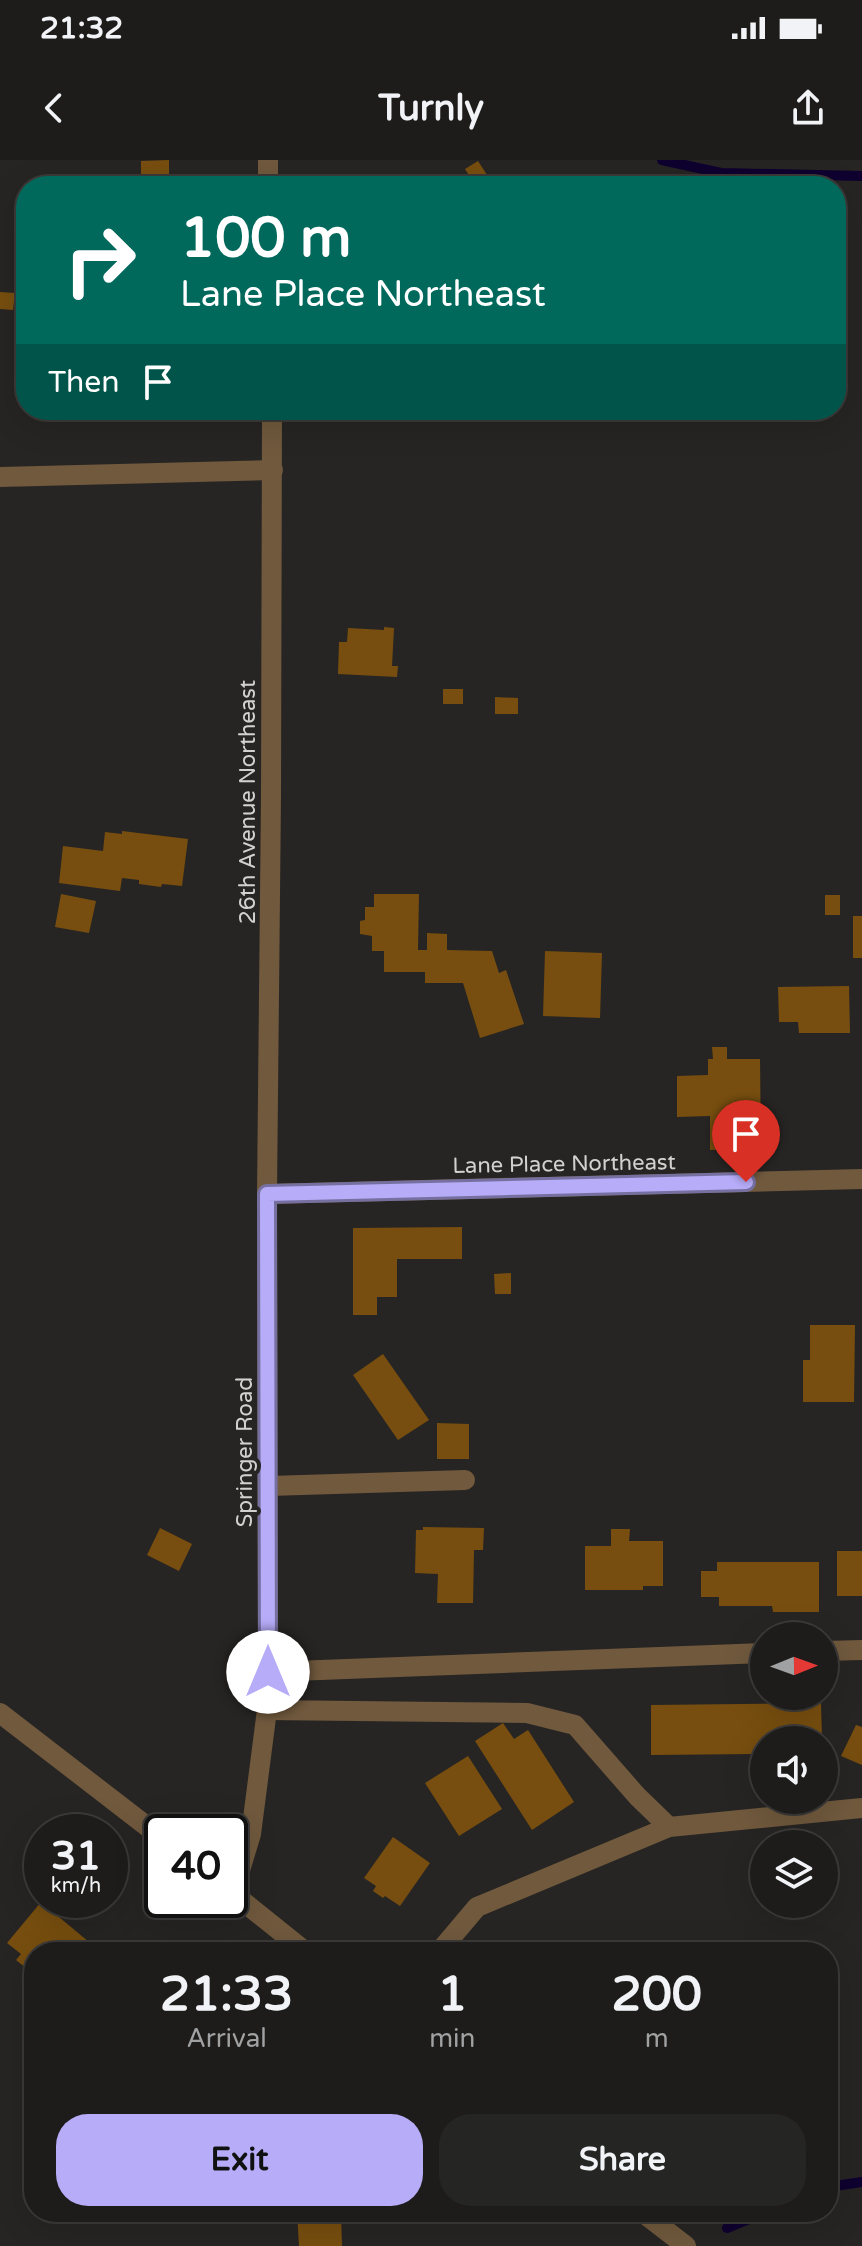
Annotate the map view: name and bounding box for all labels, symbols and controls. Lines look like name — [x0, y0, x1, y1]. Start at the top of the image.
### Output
text: 21:32 — [40, 10, 123, 47]
icon: back — [32, 86, 76, 130]
icon: share — [786, 86, 830, 130]
text: Turnly — [378, 87, 484, 130]
text: 100 m — [180, 205, 351, 272]
icon: right — [48, 208, 152, 312]
text: Lane Place Northeast — [180, 273, 546, 316]
icon: arrive — [136, 360, 180, 404]
text: Then — [48, 364, 120, 401]
street label: 26th Avenue Northeast — [235, 680, 261, 924]
pin — [712, 1100, 780, 1182]
icon: arrive — [724, 1112, 768, 1156]
street label: Lane Place Northeast — [452, 1149, 676, 1179]
street label: Springer Road — [232, 1377, 258, 1527]
north arrow — [750, 1622, 838, 1710]
map controls — [750, 1622, 838, 1918]
position arrow — [226, 1630, 310, 1714]
button: sound — [750, 1726, 838, 1814]
speed limit sign: 40 — [144, 1814, 248, 1918]
button: layers — [750, 1830, 838, 1918]
text: 31 — [51, 1832, 101, 1880]
text: km/h — [51, 1874, 101, 1898]
text: 21:33 — [160, 1966, 293, 2024]
text: 1 — [437, 1966, 467, 2024]
text: 200 — [611, 1966, 702, 2024]
text: Arrival — [186, 2023, 267, 2054]
text: min — [429, 2023, 475, 2054]
text: m — [645, 2023, 669, 2054]
button: Exit — [56, 2114, 423, 2206]
button: Share — [439, 2114, 806, 2206]

